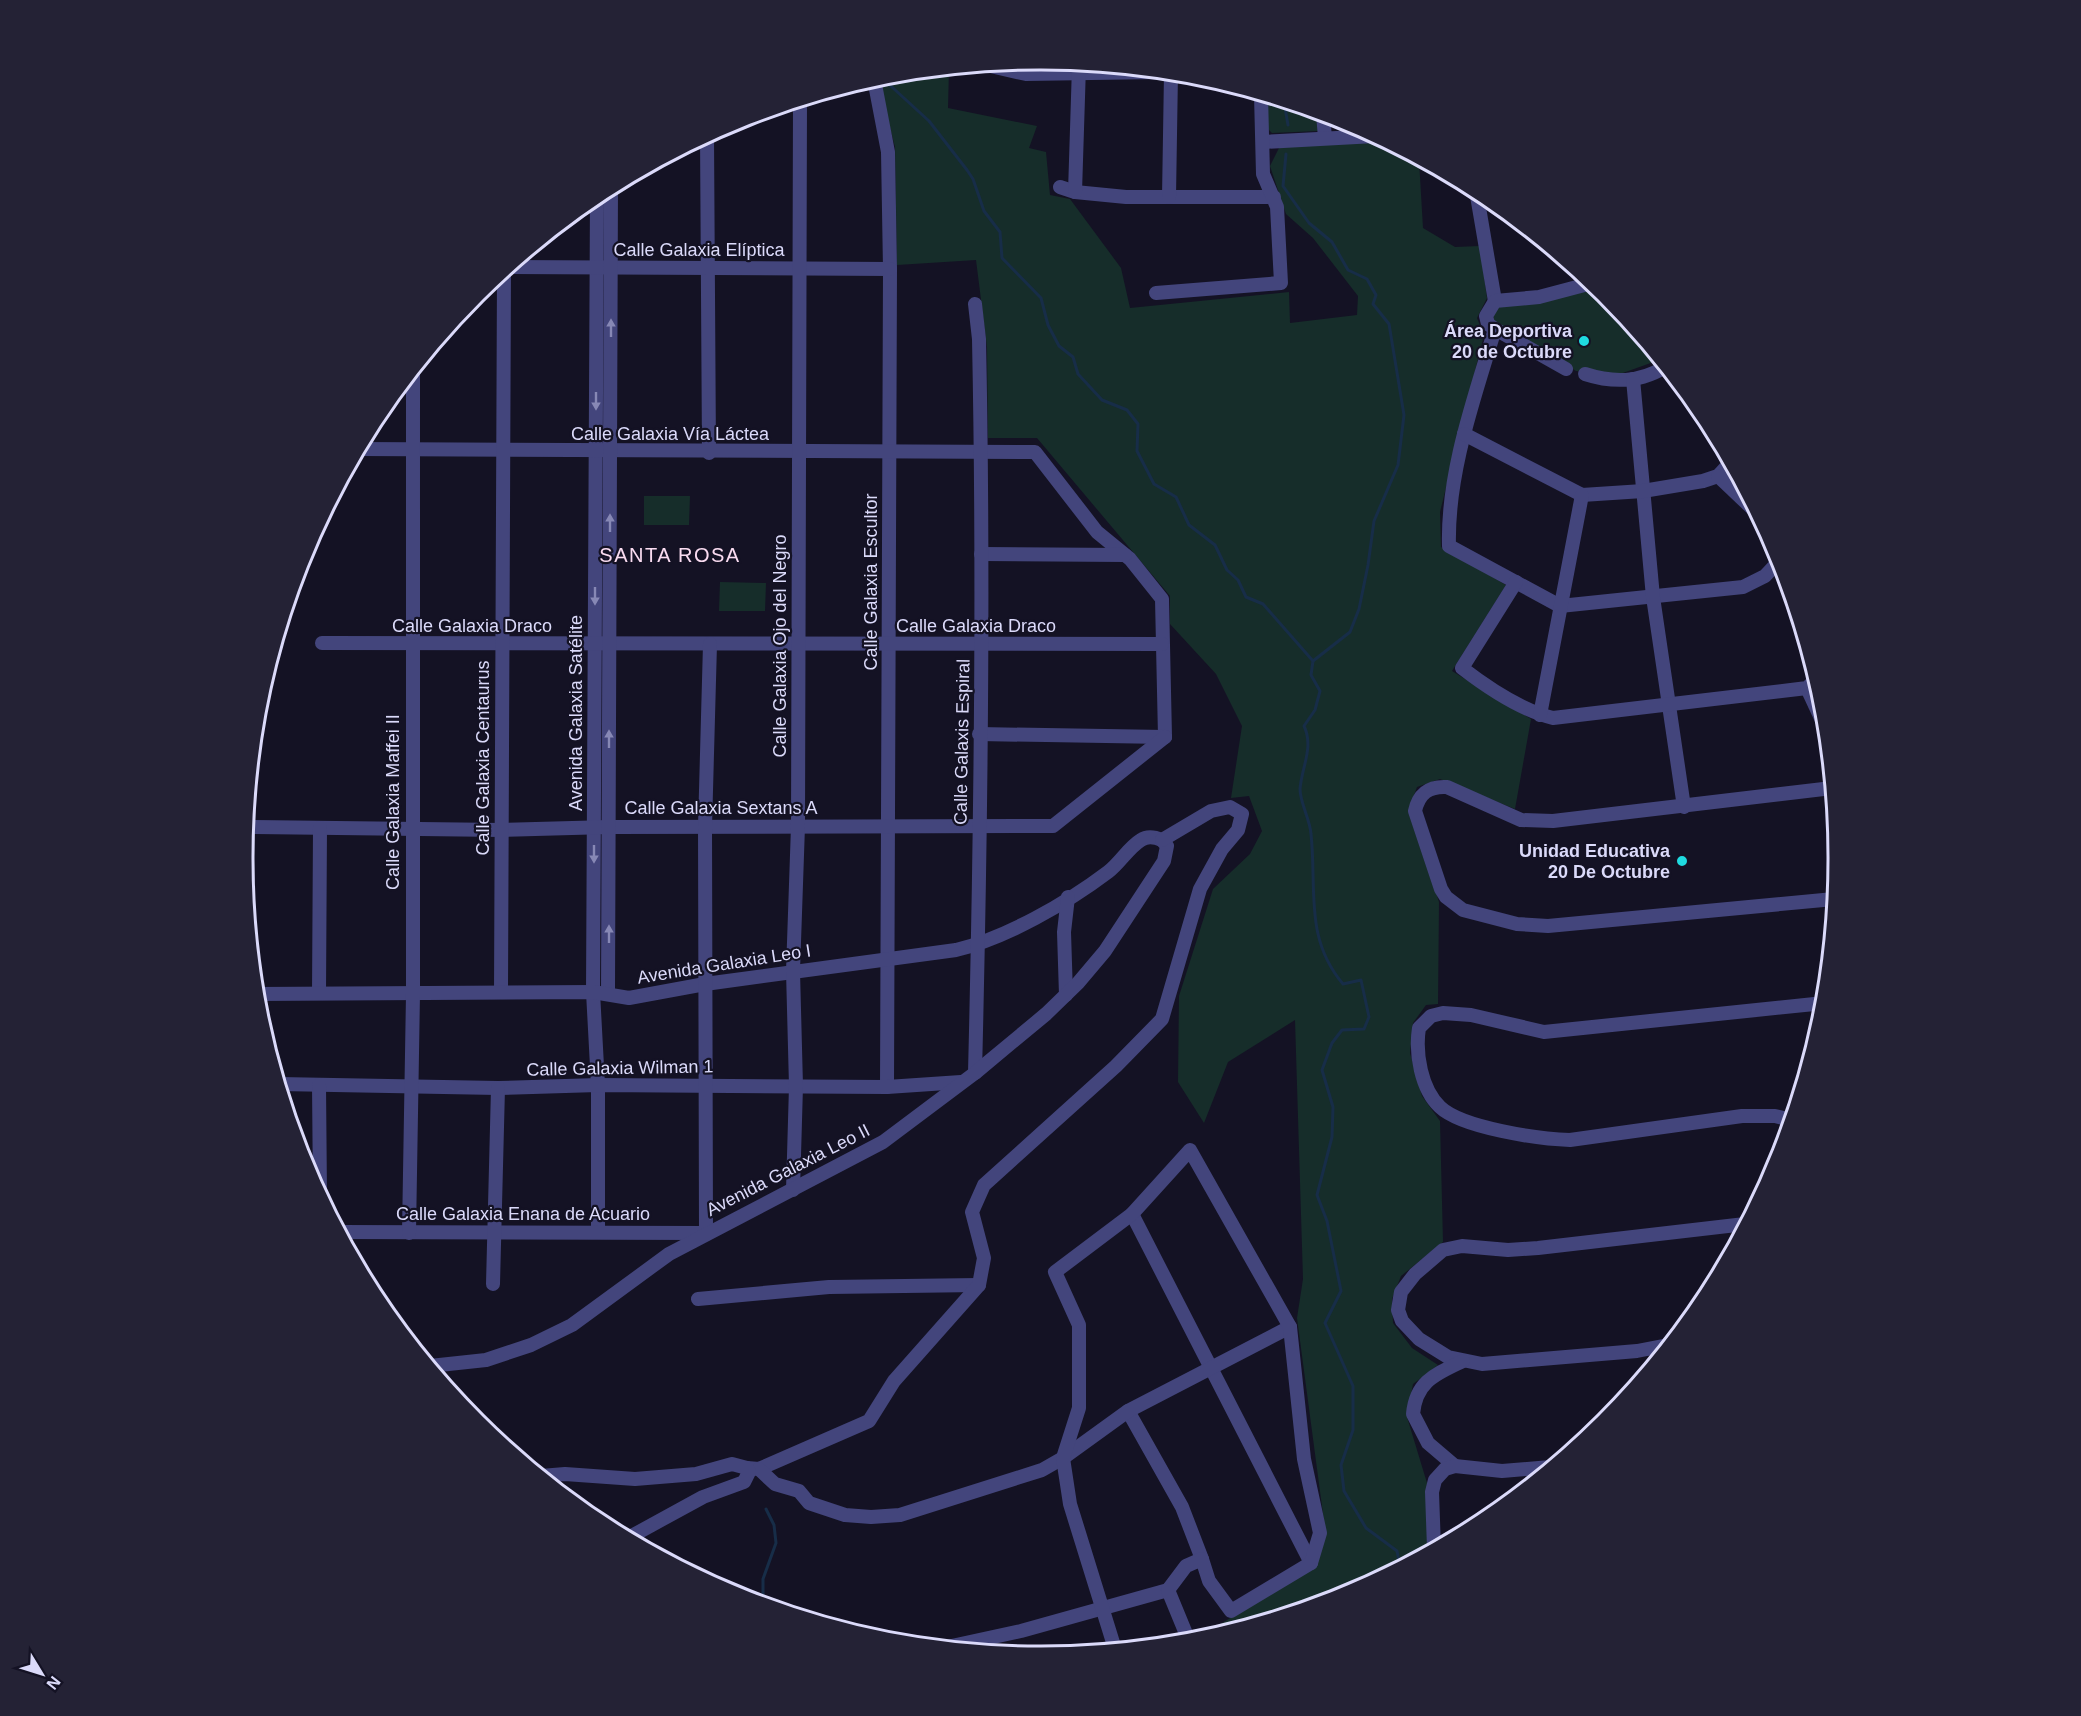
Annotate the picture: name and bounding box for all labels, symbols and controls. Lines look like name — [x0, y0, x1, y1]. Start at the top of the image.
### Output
street label: Calle Galaxia Elíptica — [613, 240, 786, 260]
one-way arrow — [606, 319, 616, 338]
place label: Área Deportiva 20 de Octubre — [1444, 320, 1573, 362]
marker: Área Deportiva 20 de Octubre — [1577, 334, 1591, 348]
one-way arrow — [591, 391, 600, 410]
street label: Calle Galaxia Vía Láctea — [571, 424, 770, 444]
street label: Calle Galaxia Escultor — [861, 493, 881, 671]
one-way arrow — [605, 514, 615, 533]
street label: Calle Galaxia Ojo del Negro — [770, 534, 790, 758]
district label: SANTA ROSA — [599, 544, 741, 566]
one-way arrow — [590, 586, 600, 605]
street label: Avenida Galaxia Satélite — [566, 615, 586, 811]
street label: Calle Galaxia Draco — [392, 616, 552, 636]
street label: Calle Galaxia Draco — [896, 616, 1056, 636]
street label: Calle Galaxis Espiral — [951, 659, 973, 825]
street label: Calle Galaxia Centaurus — [473, 660, 493, 856]
street label: Calle Galaxia Maffei II — [383, 714, 403, 890]
one-way arrow — [604, 730, 614, 749]
street label: Calle Galaxia Sextans A — [624, 798, 818, 818]
place label: Unidad Educativa 20 De Octubre — [1519, 841, 1671, 882]
one-way arrow — [589, 844, 598, 863]
marker: Unidad Educativa 20 De Octubre — [1675, 854, 1689, 868]
one-way arrow — [604, 925, 614, 944]
street label: Avenida Galaxia Leo I — [636, 940, 812, 988]
street label: Calle Galaxia Wilman 1 — [526, 1056, 714, 1080]
street label: Avenida Galaxia Leo II — [703, 1120, 873, 1220]
street label: Calle Galaxia Enana de Acuario — [396, 1204, 650, 1224]
north arrow — [12, 1644, 72, 1704]
text: N — [43, 1673, 64, 1693]

